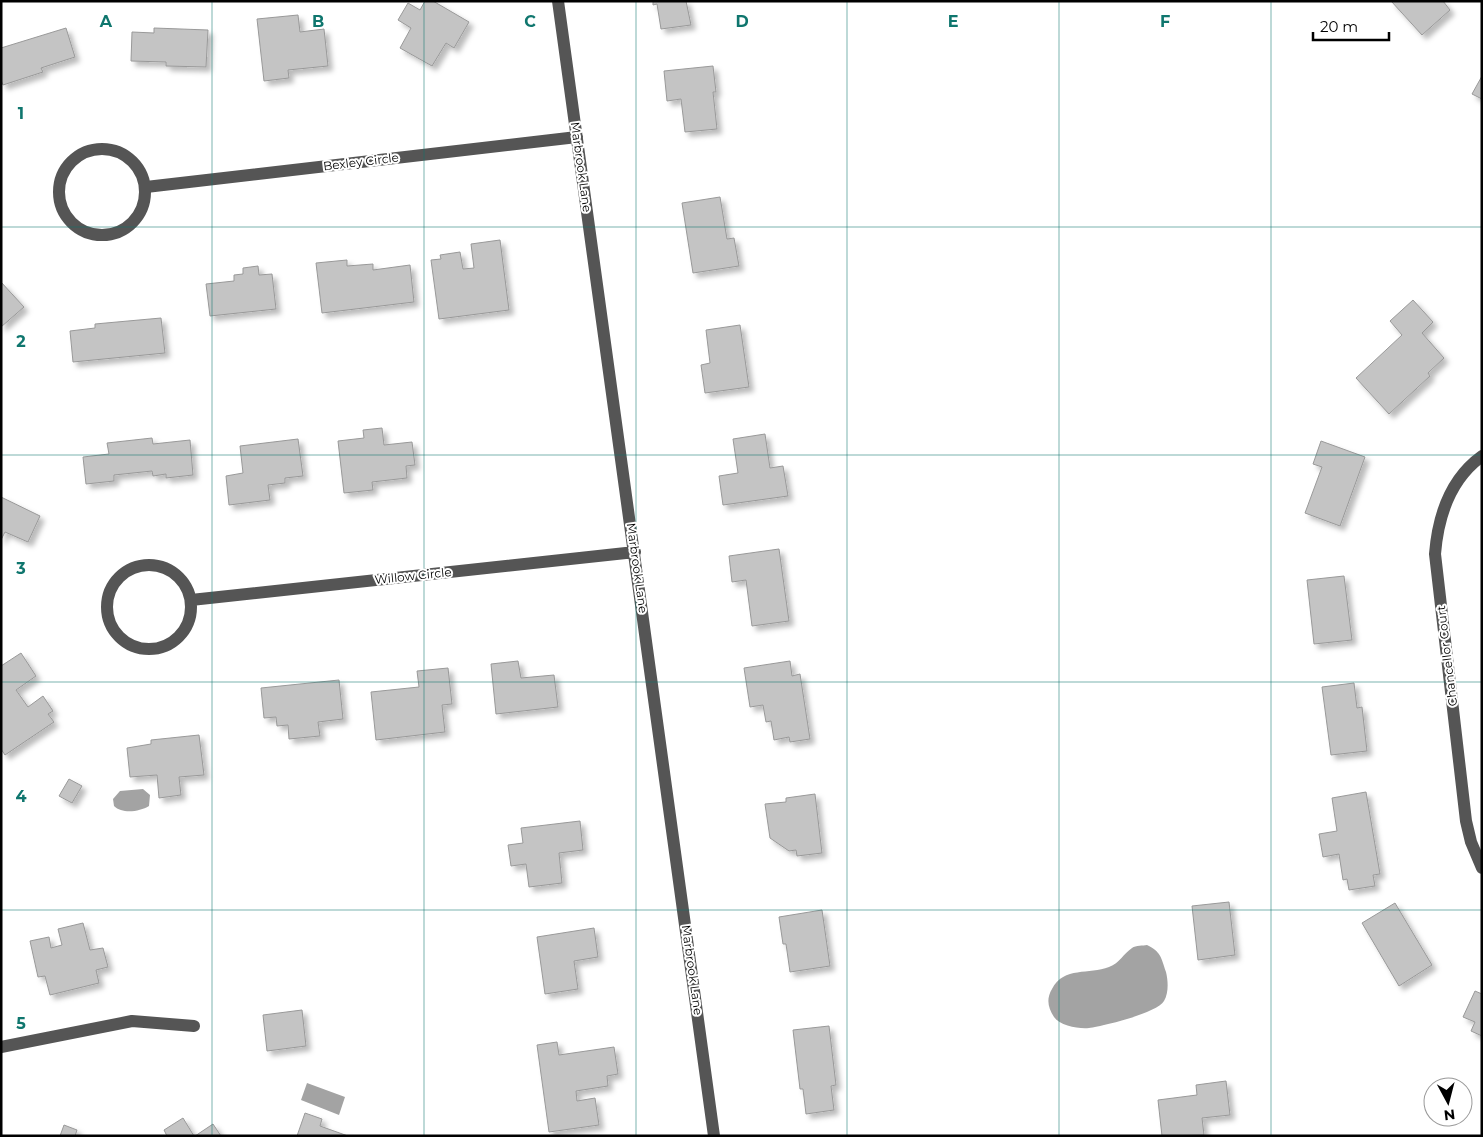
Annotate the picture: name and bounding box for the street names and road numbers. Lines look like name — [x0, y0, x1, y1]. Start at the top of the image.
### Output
street label: Marbrook Lane — [568, 121, 595, 213]
street label: Bexley Circle — [322, 149, 400, 174]
street label: Marbrook Lane — [624, 522, 651, 614]
street label: Willow Circle — [374, 564, 452, 587]
street label: Chancellor Court — [1433, 605, 1460, 707]
street label: Marbrook Lane — [679, 924, 706, 1016]

